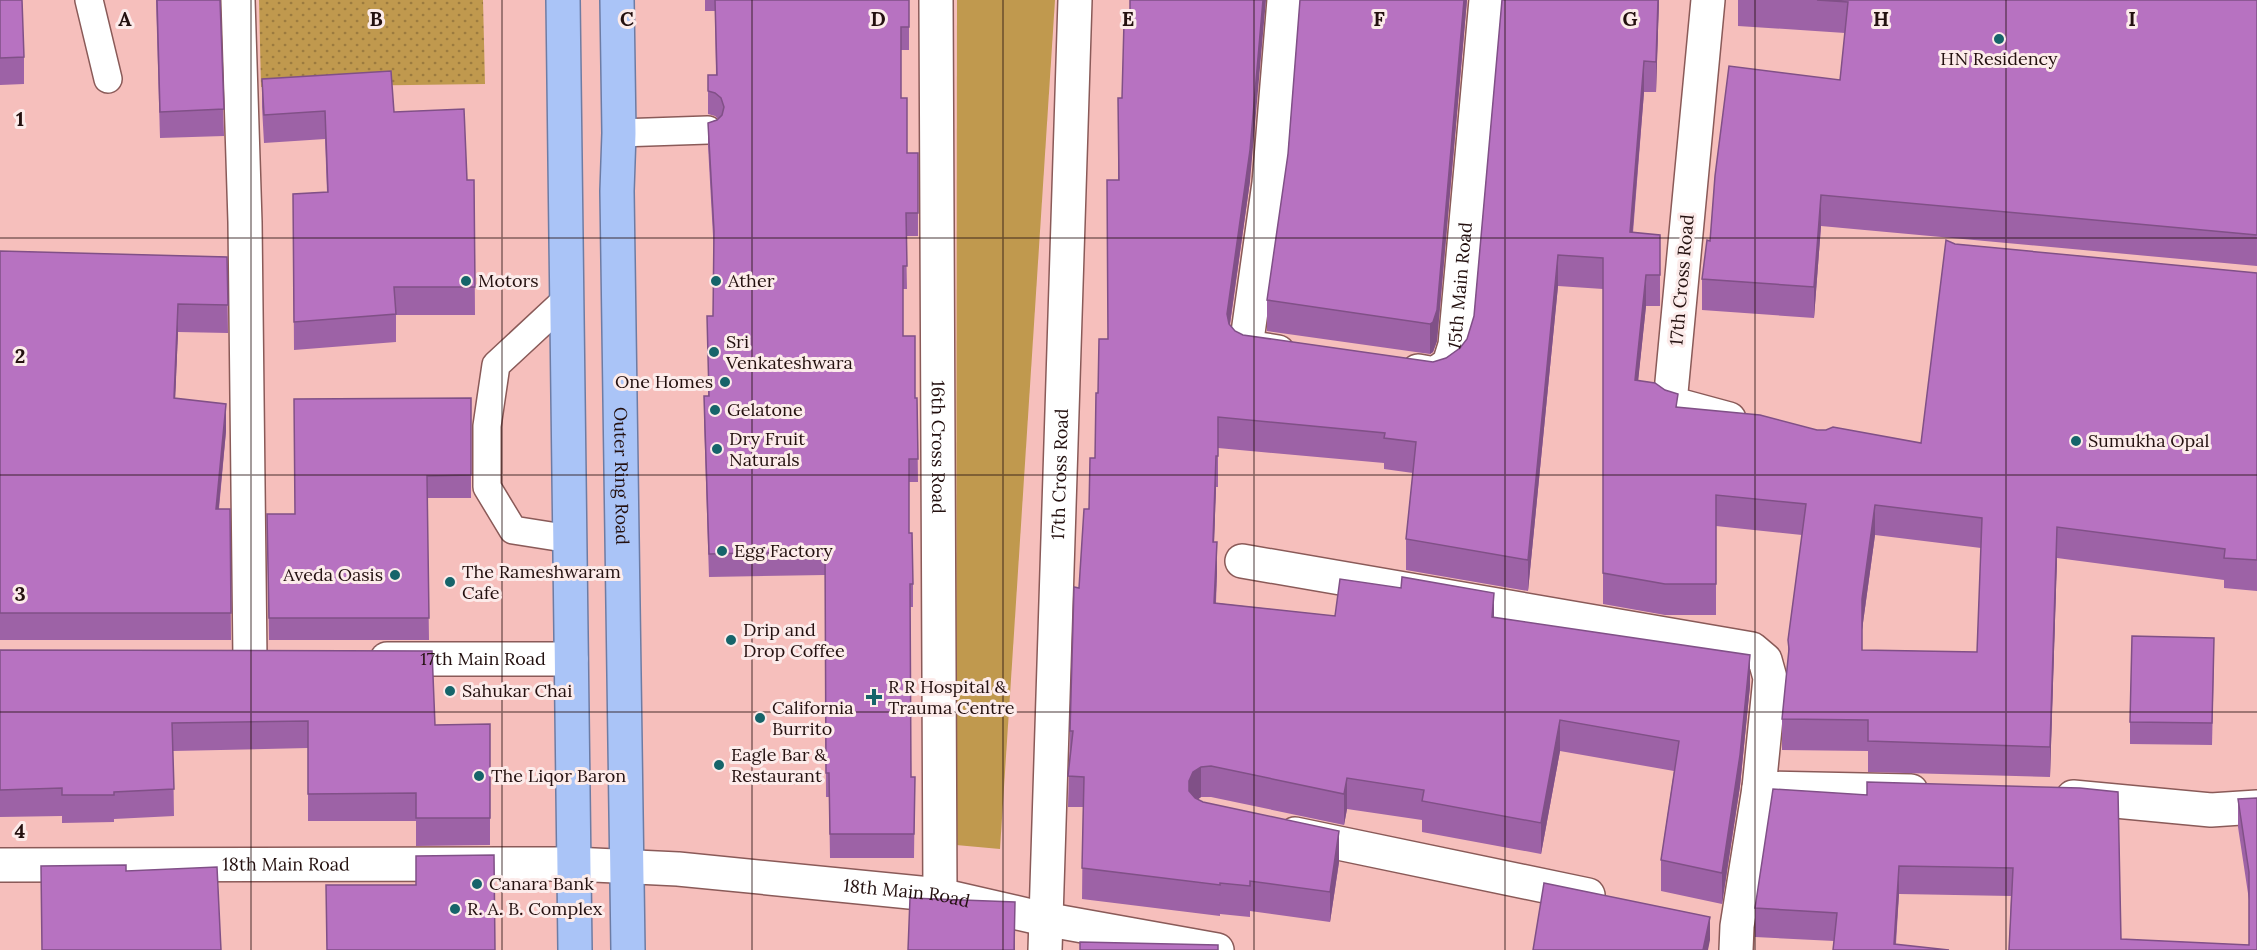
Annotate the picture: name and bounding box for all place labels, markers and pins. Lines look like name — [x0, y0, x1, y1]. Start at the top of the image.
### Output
marker: HN Residency — [1992, 32, 2006, 46]
place label: HN Residency — [1940, 47, 2058, 70]
place label: Motors — [478, 269, 539, 292]
place label: Ather — [727, 269, 775, 292]
marker: Motors — [459, 274, 473, 288]
marker: Ather — [709, 274, 723, 288]
place label: Sri Venkateshwara — [725, 330, 853, 374]
marker: Sri Venkateshwara — [707, 345, 721, 359]
place label: One Homes — [615, 370, 713, 393]
marker: One Homes — [718, 375, 732, 389]
place label: Gelatone — [727, 398, 803, 421]
marker: Gelatone — [708, 403, 722, 417]
place label: Dry Fruit Naturals — [729, 427, 805, 471]
place label: Sumukha Opal — [2088, 429, 2209, 452]
marker: Sumukha Opal — [2069, 434, 2083, 448]
marker: Dry Fruit Naturals — [710, 442, 724, 456]
place label: Egg Factory — [734, 539, 833, 562]
marker: Egg Factory — [715, 544, 729, 558]
place label: The Rameshwaram Cafe — [462, 560, 621, 604]
place label: Aveda Oasis — [282, 563, 383, 586]
marker: Aveda Oasis — [388, 568, 402, 582]
marker: The Rameshwaram Cafe — [443, 575, 457, 589]
place label: Drip and Drop Coffee — [743, 618, 845, 662]
marker: Drip and Drop Coffee — [724, 633, 738, 647]
place label: R R Hospital & Trauma Centre — [888, 675, 1015, 719]
place label: Sahukar Chai — [462, 679, 572, 702]
marker: Sahukar Chai — [443, 684, 457, 698]
marker: R R Hospital & Trauma Centre — [865, 688, 883, 706]
place label: California Burrito — [772, 696, 853, 740]
marker: California Burrito — [753, 711, 767, 725]
place label: Eagle Bar & Restaurant — [731, 743, 827, 787]
marker: Eagle Bar & Restaurant — [712, 758, 726, 772]
place label: The Liqor Baron — [491, 764, 626, 787]
marker: The Liqor Baron — [472, 769, 486, 783]
place label: Canara Bank — [489, 872, 594, 895]
marker: Canara Bank — [470, 877, 484, 891]
place label: R. A. B. Complex — [467, 897, 603, 920]
marker: R. A. B. Complex — [448, 902, 462, 916]

